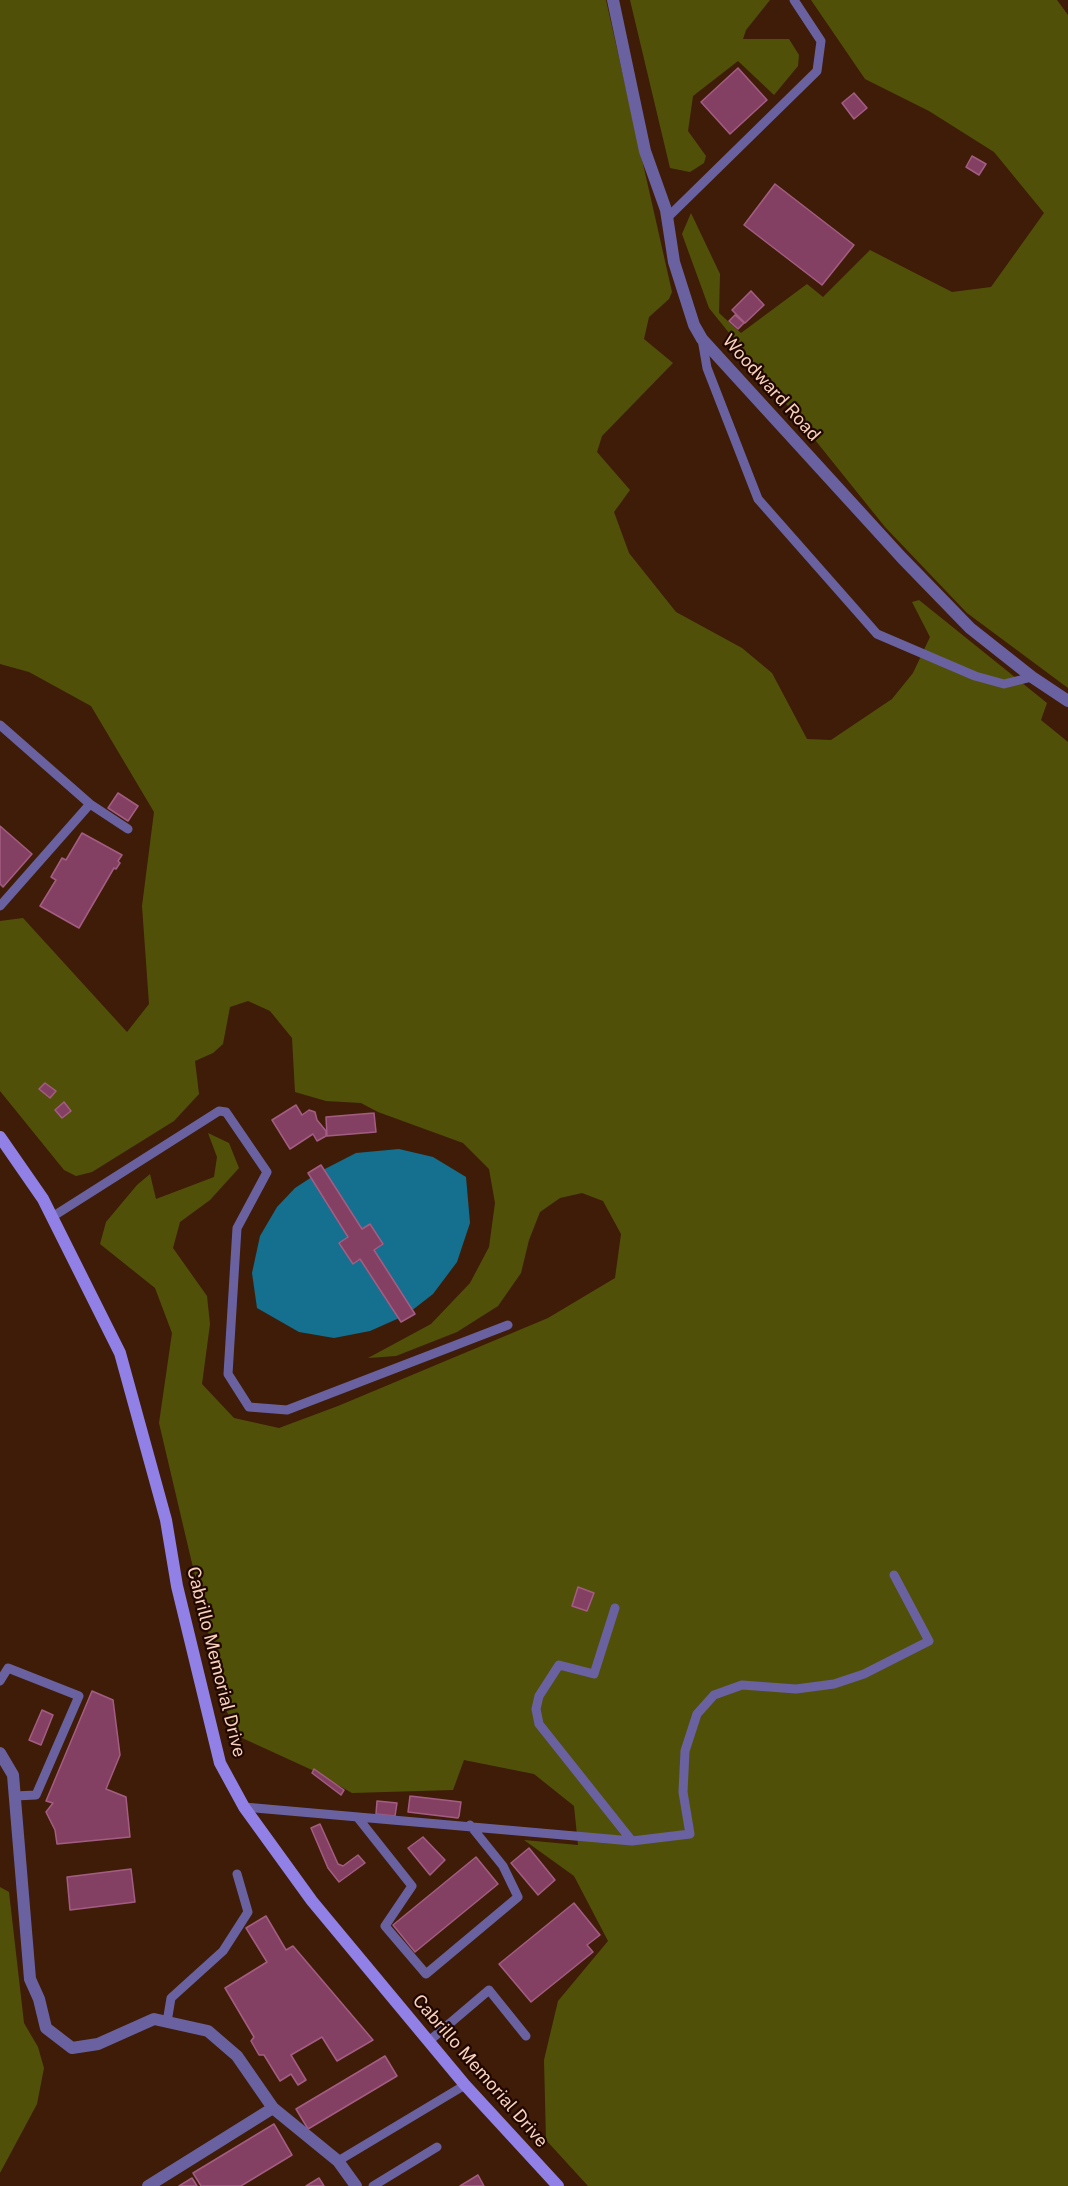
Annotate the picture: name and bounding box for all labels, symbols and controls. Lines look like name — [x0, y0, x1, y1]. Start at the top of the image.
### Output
street label: Woodward Road — [718, 330, 824, 446]
street label: Cabrillo Memorial Drive — [182, 1565, 250, 1759]
street label: Cabrillo Memorial Drive — [408, 1990, 552, 2152]

